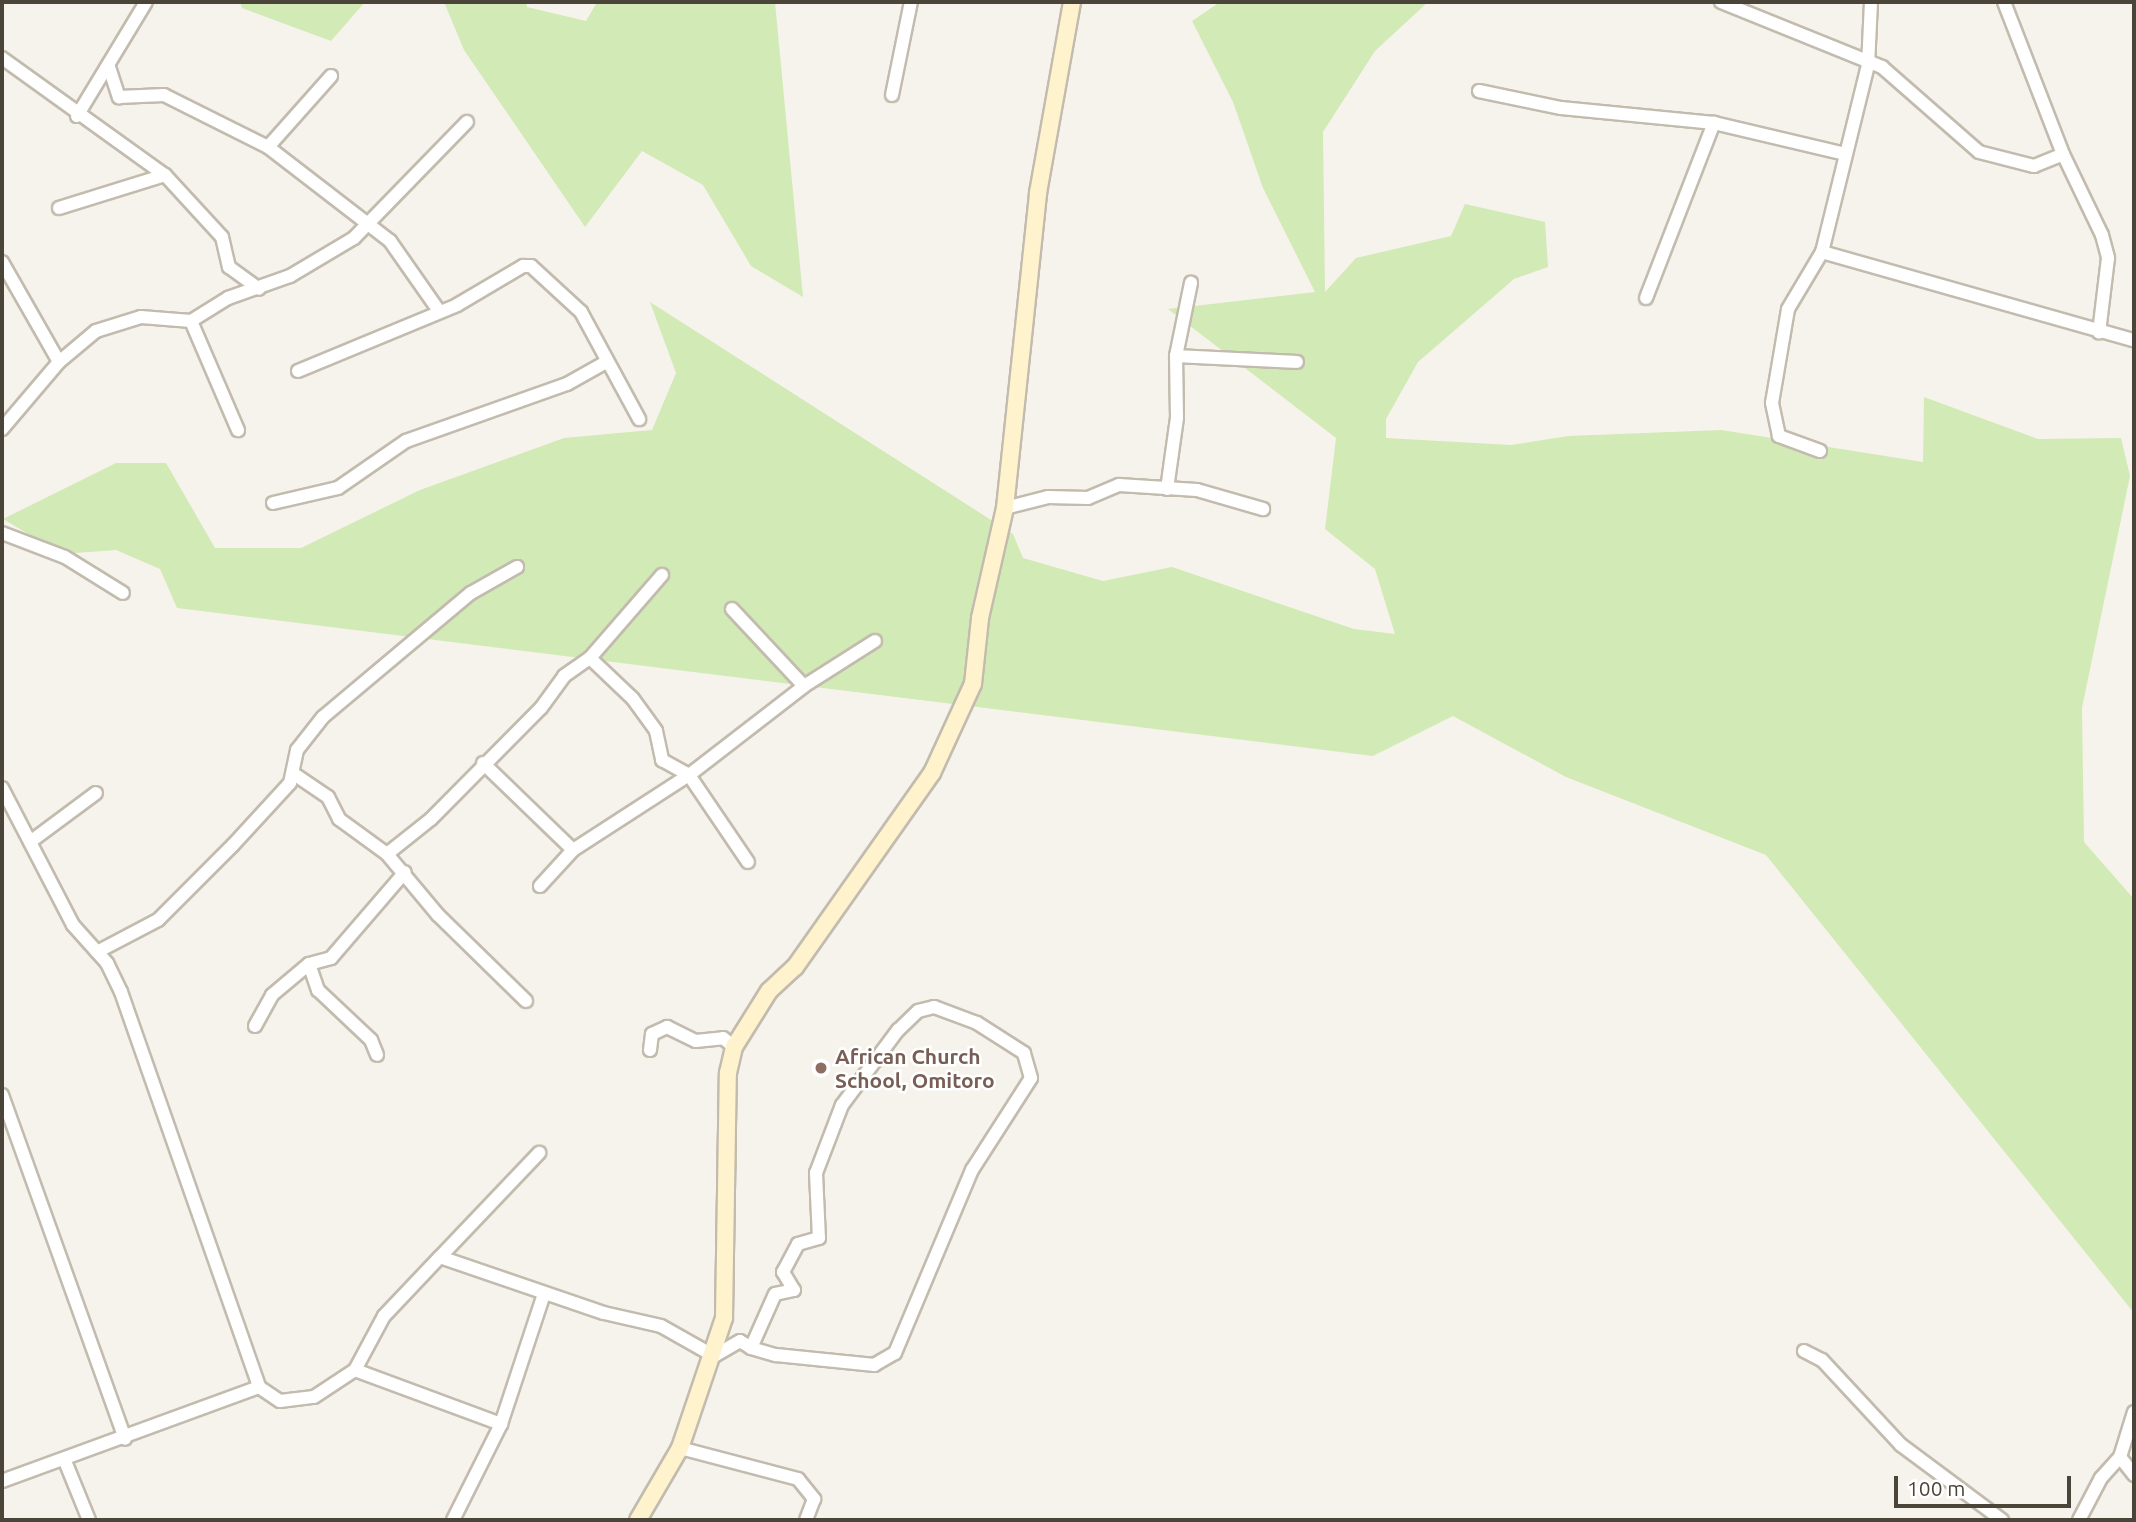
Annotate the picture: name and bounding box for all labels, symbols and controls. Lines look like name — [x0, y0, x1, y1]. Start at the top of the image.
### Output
place label: African Church School, Omitoro — [835, 1043, 995, 1093]
marker: African Church School, Omitoro — [813, 1060, 829, 1076]
scale bar — [1898, 1462, 2075, 1506]
text: 100 m — [1907, 1476, 1965, 1500]

